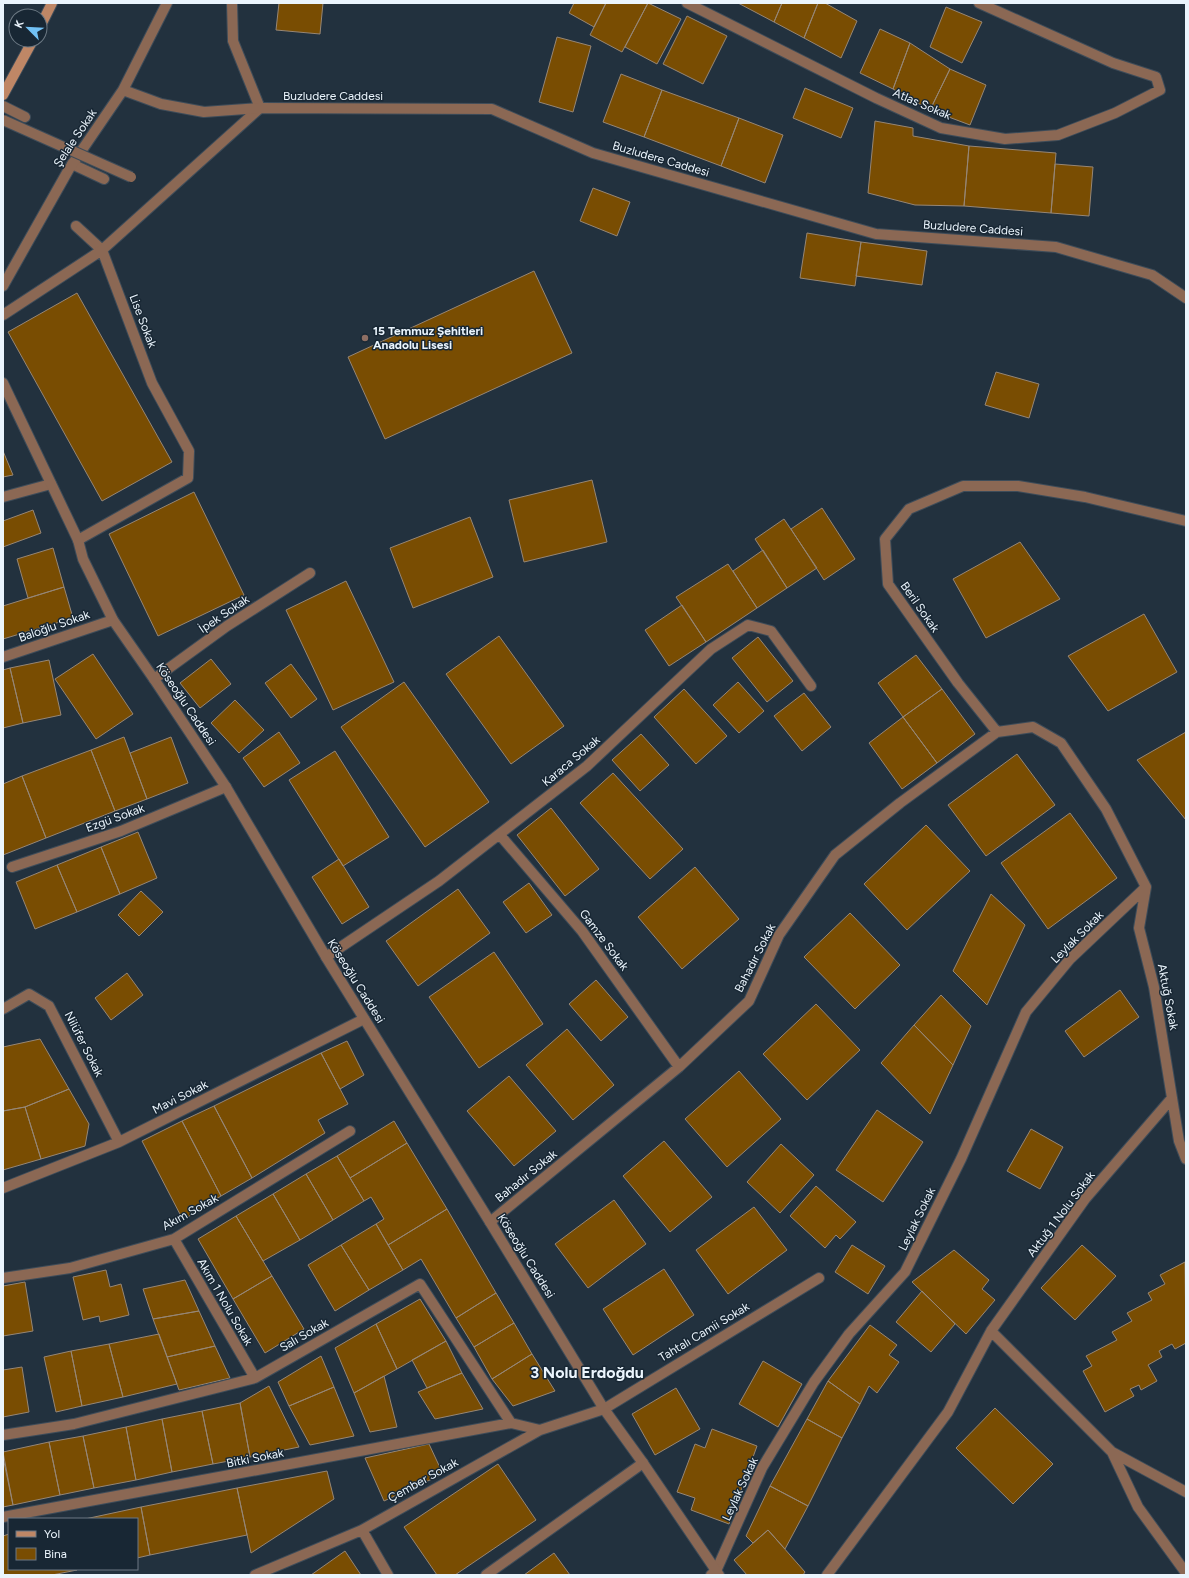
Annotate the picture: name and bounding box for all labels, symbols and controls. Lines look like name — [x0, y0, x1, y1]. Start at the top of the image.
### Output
north arrow — [8, 8, 48, 48]
text: K — [12, 18, 27, 30]
street label: Atlas Sokak — [891, 85, 953, 123]
street label: Buzludere Caddesi — [283, 89, 383, 103]
street label: Şelale Sokak — [51, 106, 100, 170]
street label: Buzludere Caddesi — [611, 138, 711, 180]
street label: Buzludere Caddesi — [923, 218, 1023, 238]
street label: Lise Sokak — [126, 292, 160, 350]
place label: 15 Temmuz Şehitleri Anadolu Lisesi — [373, 324, 483, 352]
marker: 15 Temmuz Şehitleri Anadolu Lisesi — [360, 333, 370, 343]
street label: Beril Sokak — [898, 579, 943, 635]
street label: İpek Sokak — [196, 592, 252, 636]
street label: Baloğlu Sokak — [17, 607, 92, 645]
street label: Köseoğlu Caddesi — [153, 660, 219, 748]
street label: Karaca Sokak — [539, 733, 603, 789]
street label: Ezgü Sokak — [84, 801, 147, 835]
street label: Gamze Sokak — [576, 907, 632, 973]
street label: Leylak Sokak — [1048, 908, 1106, 966]
street label: Bahadır Sokak — [732, 921, 778, 995]
street label: Köseoğlu Caddesi — [325, 936, 387, 1026]
street label: Aktuğ Sokak — [1155, 963, 1181, 1031]
street label: Nilüfer Sokak — [62, 1009, 107, 1079]
street label: Mavi Sokak — [150, 1077, 210, 1117]
street label: Bahadır Sokak — [492, 1147, 560, 1205]
street label: Aktuğ 1 Nolu Sokak — [1024, 1168, 1098, 1260]
street label: Leylak Sokak — [896, 1185, 938, 1253]
street label: Akım Sokak — [160, 1191, 221, 1233]
street label: Köseoğlu Caddesi — [495, 1211, 557, 1301]
street label: Akım 1 Nolu Sokak — [194, 1256, 256, 1348]
street label: Tahtalı Camii Sokak — [656, 1299, 752, 1365]
street label: Salı Sokak — [277, 1315, 331, 1355]
district label: 3 Nolu Erdoğdu — [530, 1363, 644, 1382]
street label: Bitki Sokak — [225, 1446, 285, 1470]
street label: Çember Sokak — [386, 1455, 461, 1505]
street label: Leylak Sokak — [719, 1455, 761, 1523]
legend — [8, 1518, 138, 1570]
text: Yol — [44, 1527, 60, 1541]
text: Bina — [44, 1547, 67, 1561]

